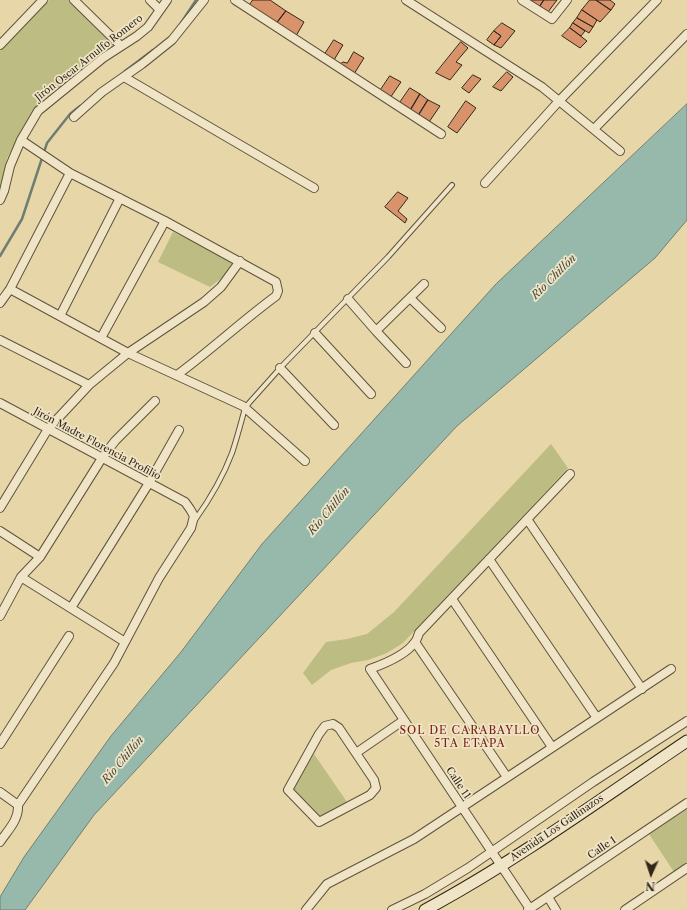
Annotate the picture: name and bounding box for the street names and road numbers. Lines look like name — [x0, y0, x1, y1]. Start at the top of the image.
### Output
street label: Jirón Oscar Arnulfo Romero — [33, 12, 145, 104]
street label: Jirón Madre Florencia Profilio — [31, 405, 163, 483]
street label: Calle 11 — [443, 765, 473, 801]
street label: Avenida Los Gallinazos — [508, 792, 606, 864]
street label: Calle 1 — [586, 834, 618, 862]

